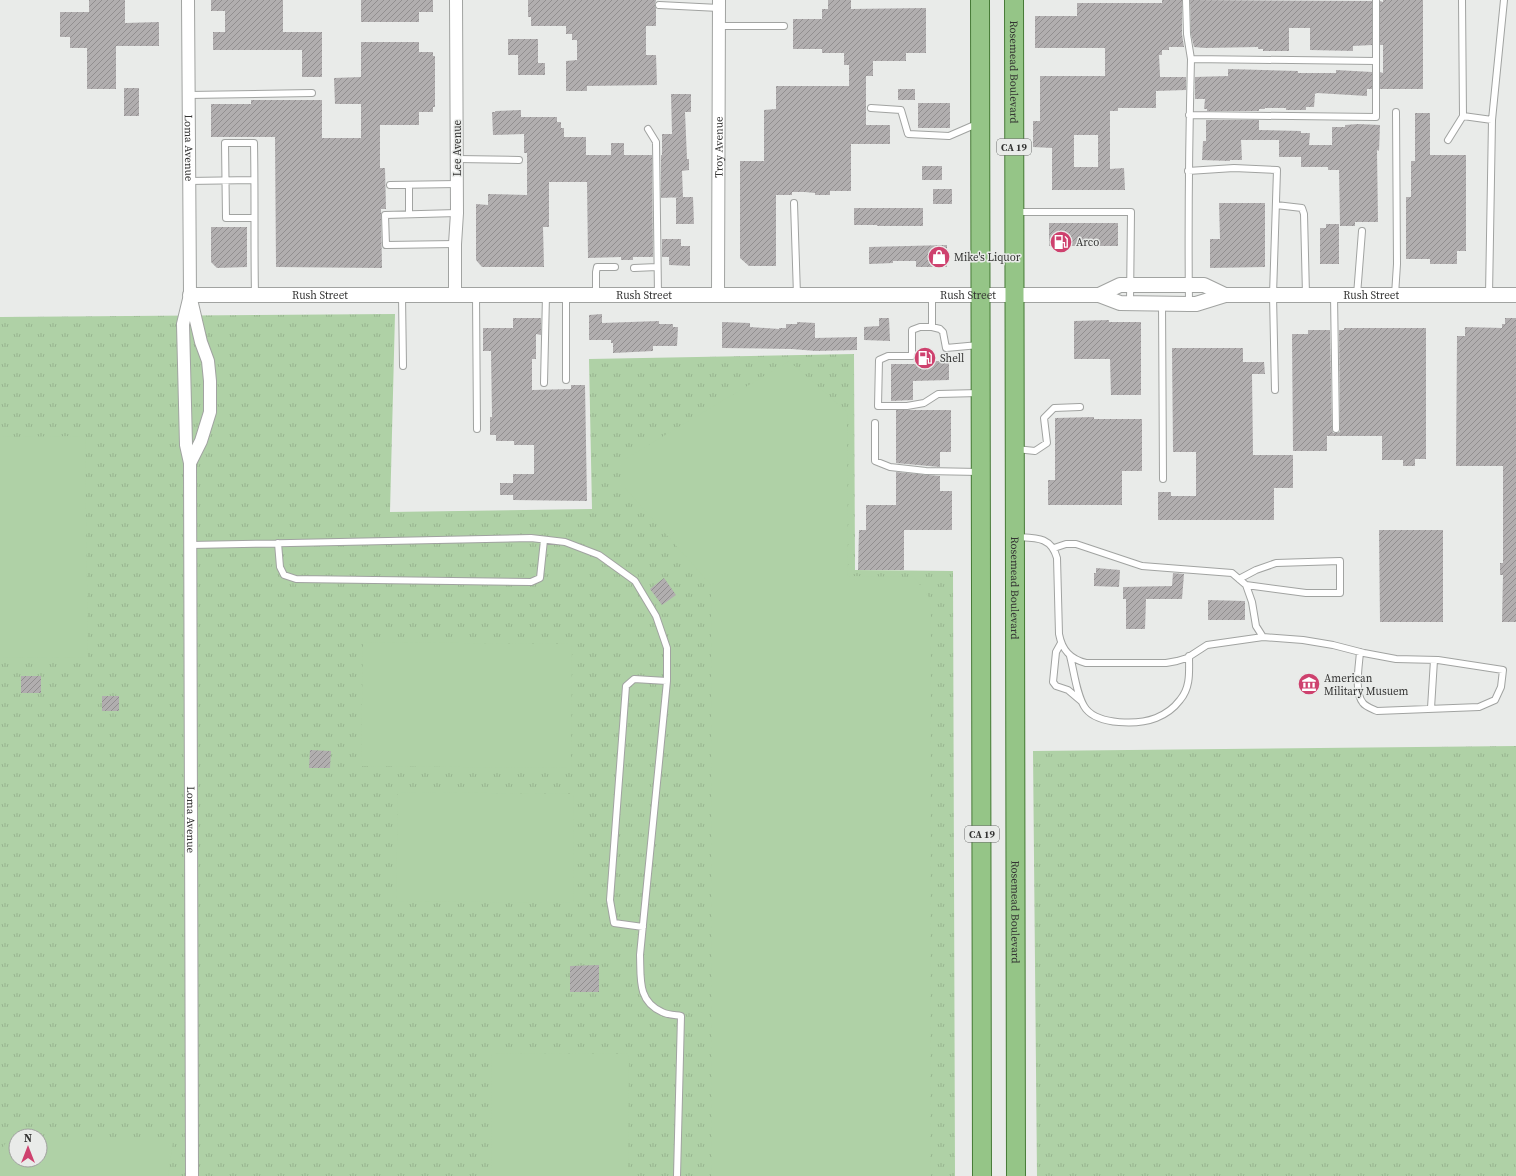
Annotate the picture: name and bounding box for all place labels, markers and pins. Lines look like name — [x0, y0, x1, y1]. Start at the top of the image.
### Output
fuel station icon: Arco — [1048, 229, 1074, 255]
place label: Arco — [1076, 235, 1099, 250]
shop icon: Mike's Liquor — [926, 244, 952, 270]
place label: Mike's Liquor — [954, 250, 1021, 265]
fuel station icon: Shell — [912, 345, 938, 371]
place label: Shell — [940, 351, 964, 366]
museum icon: American Military Musuem — [1296, 671, 1322, 697]
place label: American Military Musuem — [1324, 671, 1409, 699]

